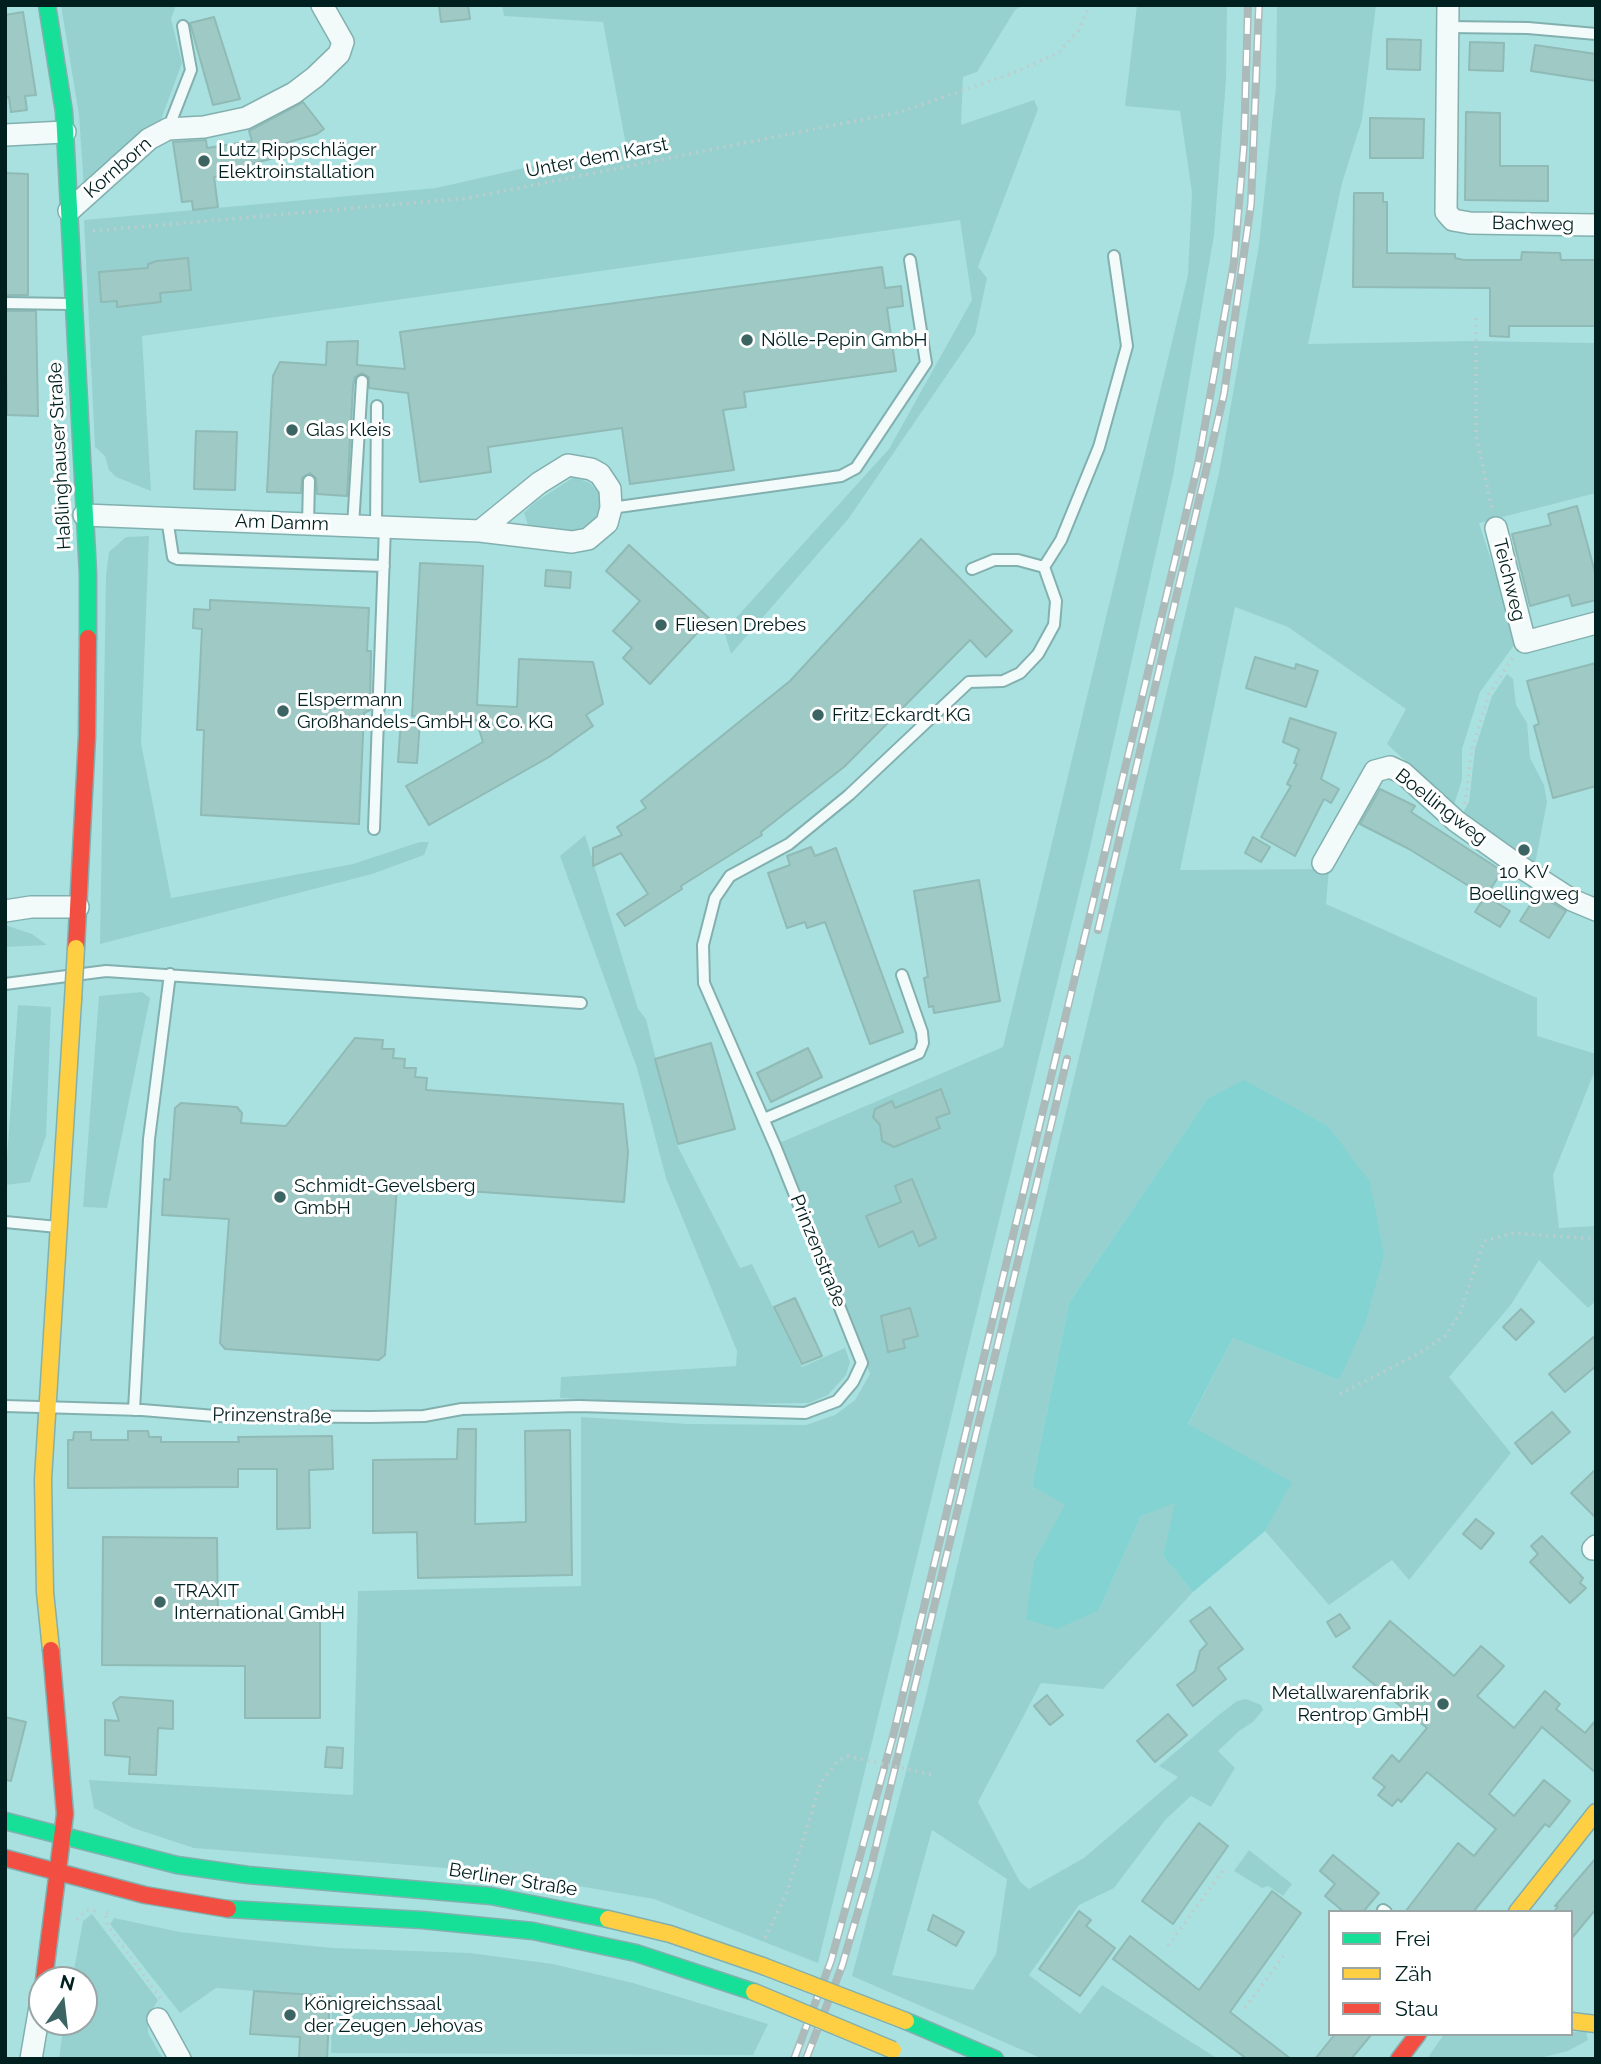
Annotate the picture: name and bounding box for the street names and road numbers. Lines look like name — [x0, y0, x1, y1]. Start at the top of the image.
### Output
street label: Kornborn — [80, 133, 156, 203]
street label: Unter dem Karst — [524, 133, 670, 183]
street label: Bachweg — [1492, 212, 1574, 236]
street label: Haßlinghauser Straße — [44, 362, 76, 550]
street label: Am Damm — [235, 510, 329, 536]
street label: Teichweg — [1488, 536, 1530, 624]
street label: Boellingweg — [1390, 764, 1492, 850]
street label: Prinzenstraße — [785, 1191, 851, 1311]
street label: Prinzenstraße — [212, 1404, 332, 1428]
street label: Berliner Straße — [447, 1859, 579, 1901]

